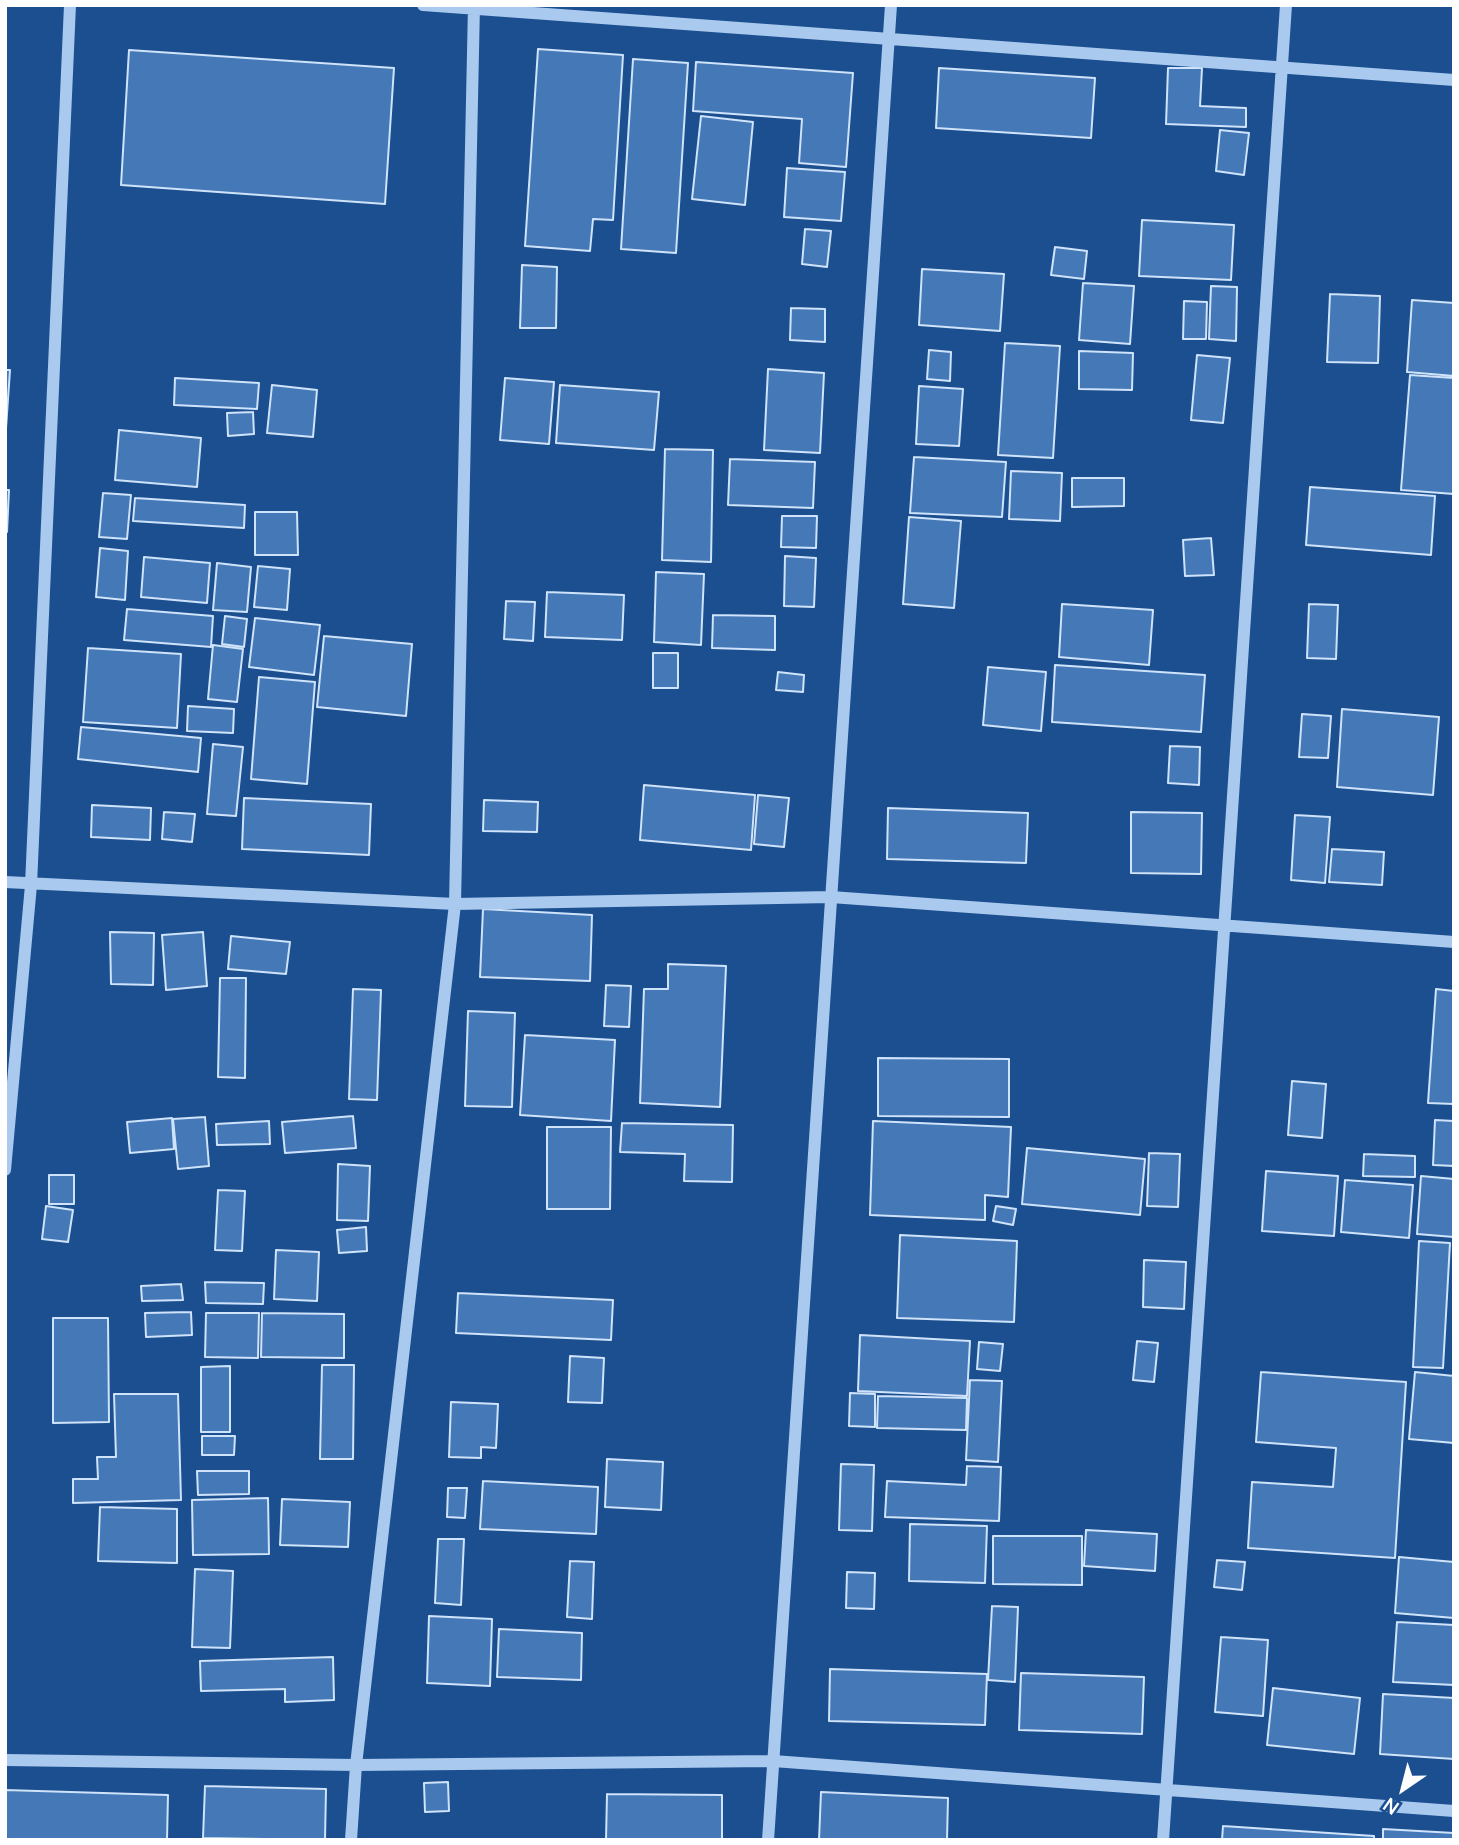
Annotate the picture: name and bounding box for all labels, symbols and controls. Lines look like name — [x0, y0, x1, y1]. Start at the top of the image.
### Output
north arrow — [1368, 1754, 1438, 1824]
text: N — [1378, 1792, 1404, 1821]

